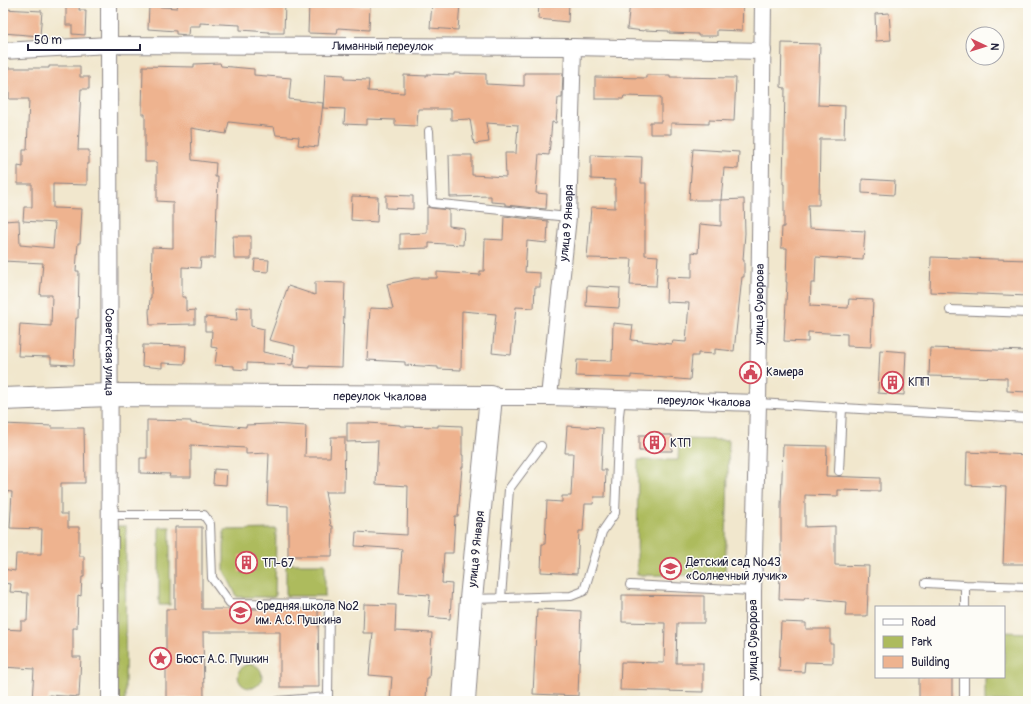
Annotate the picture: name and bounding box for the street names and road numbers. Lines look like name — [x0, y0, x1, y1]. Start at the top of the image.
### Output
street label: Лиманный переулок — [331, 39, 434, 54]
street label: улица 9 Января — [556, 184, 577, 263]
street label: улица Суворова — [752, 263, 768, 346]
street label: Советская улица — [101, 308, 117, 396]
street label: переулок Чкалова — [333, 389, 427, 405]
street label: переулок Чкалова — [657, 393, 751, 411]
street label: улица 9 Января — [465, 510, 488, 589]
street label: улица Суворова — [746, 599, 761, 681]

